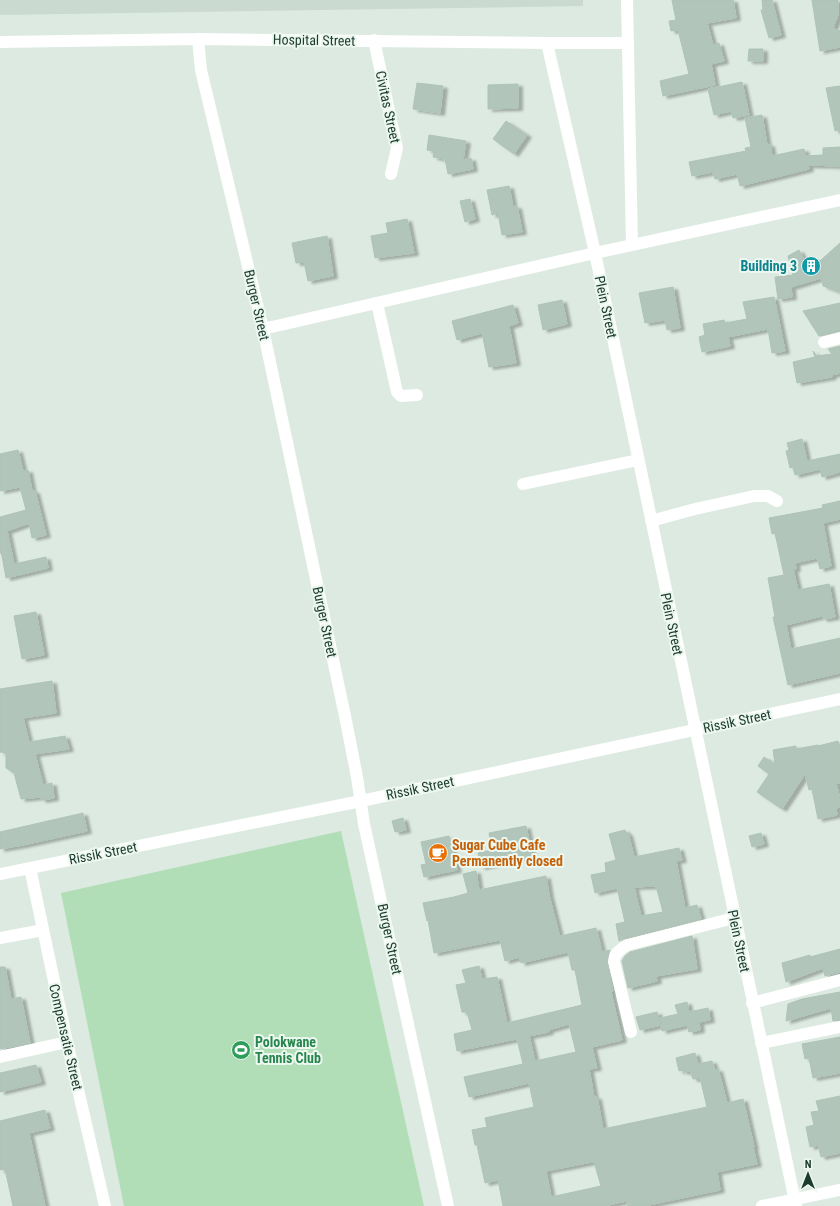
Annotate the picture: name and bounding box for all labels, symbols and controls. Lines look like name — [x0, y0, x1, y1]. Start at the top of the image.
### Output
street label: Hospital Street — [273, 31, 355, 49]
street label: Civitas Street — [373, 69, 403, 145]
building icon: Building 3 — [800, 255, 822, 277]
place label: Building 3 — [741, 258, 797, 274]
street label: Burger Street — [241, 268, 273, 342]
street label: Plein Street — [592, 274, 620, 340]
street label: Burger Street — [310, 585, 340, 659]
street label: Plein Street — [658, 591, 686, 657]
street label: Rissik Street — [702, 706, 772, 736]
street label: Rissik Street — [385, 773, 455, 803]
place label: Sugar Cube Cafe Permanently closed — [452, 837, 563, 869]
street label: Rissik Street — [68, 839, 138, 867]
cafe icon: Sugar Cube Cafe Permanently closed — [427, 842, 449, 864]
street label: Burger Street — [375, 902, 405, 976]
street label: Plein Street — [725, 908, 753, 974]
street label: Compensatie Street — [46, 982, 86, 1092]
place label: Polokwane Tennis Club — [255, 1034, 321, 1066]
sports icon: Polokwane Tennis Club — [230, 1039, 252, 1061]
north arrow — [788, 1154, 828, 1194]
text: N — [805, 1158, 812, 1171]

